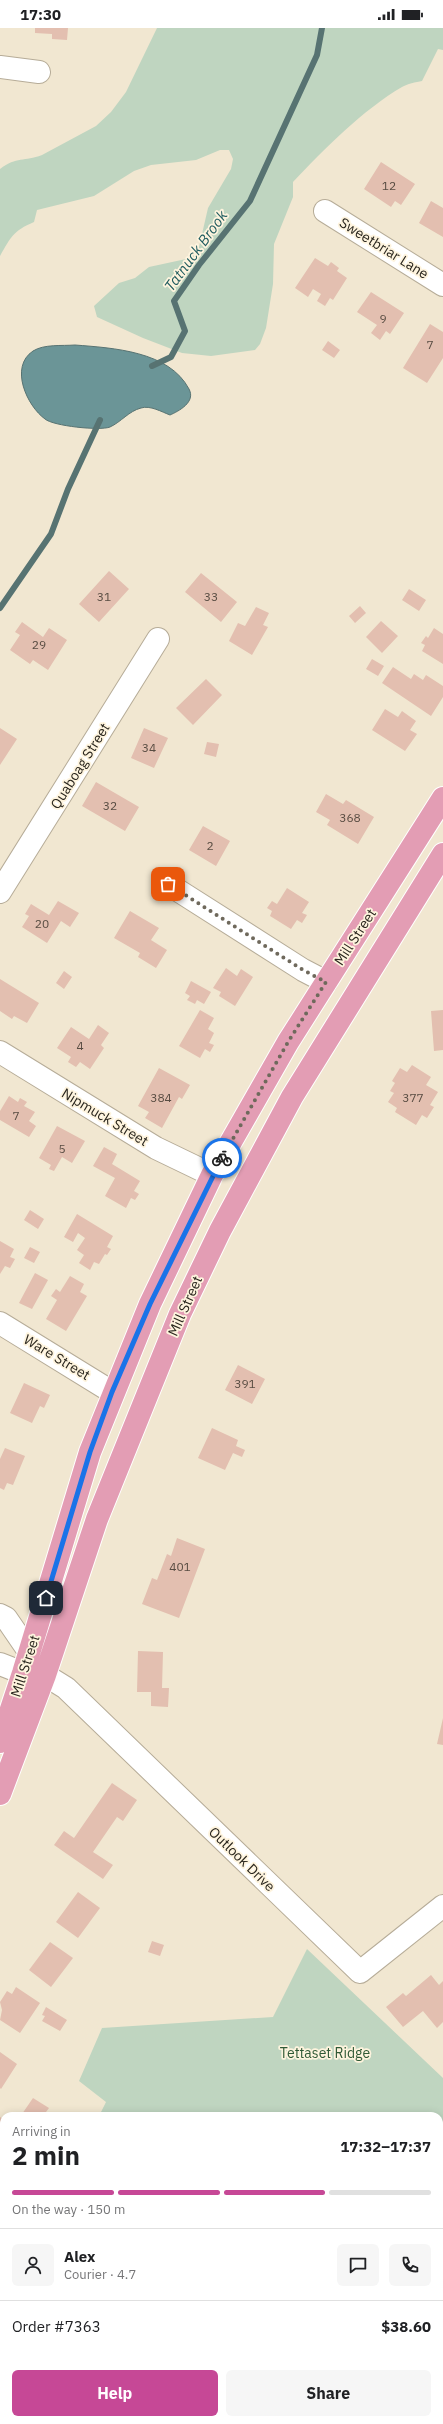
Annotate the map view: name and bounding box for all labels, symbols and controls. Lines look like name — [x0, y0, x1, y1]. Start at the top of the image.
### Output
text: 17:30 — [20, 5, 61, 24]
house number: 12 — [382, 178, 396, 193]
water label: Tatnuck Brook — [160, 206, 231, 295]
street label: Sweetbriar Lane — [336, 213, 432, 283]
house number: 9 — [379, 311, 387, 326]
house number: 7 — [426, 337, 434, 352]
house number: 31 — [97, 589, 111, 604]
house number: 33 — [204, 589, 218, 604]
house number: 29 — [32, 637, 46, 652]
street label: Quaboag Street — [46, 720, 114, 812]
house number: 34 — [142, 740, 156, 755]
house number: 32 — [103, 798, 117, 813]
house number: 368 — [339, 810, 361, 825]
house number: 2 — [206, 838, 214, 853]
pin — [151, 867, 185, 901]
icon: bag — [157, 873, 179, 895]
street label: Mill Street — [330, 905, 380, 969]
house number: 20 — [35, 916, 49, 931]
house number: 4 — [76, 1038, 84, 1053]
street label: Nipmuck Street — [58, 1084, 152, 1150]
house number: 384 — [150, 1090, 172, 1105]
house number: 377 — [402, 1090, 424, 1105]
house number: 7 — [12, 1108, 20, 1123]
courier — [202, 1138, 242, 1178]
house number: 5 — [58, 1141, 66, 1156]
icon: bike — [211, 1147, 233, 1169]
street label: Mill Street — [164, 1273, 206, 1339]
street label: Ware Street — [21, 1330, 94, 1384]
house number: 391 — [234, 1376, 256, 1391]
house number: 401 — [169, 1559, 191, 1574]
pin — [29, 1581, 63, 1615]
icon: home — [35, 1587, 57, 1609]
street label: Mill Street — [7, 1633, 43, 1699]
street label: Outlook Drive — [205, 1823, 279, 1895]
park label: Tettaset Ridge — [280, 2044, 370, 2062]
text: Arriving in — [12, 2123, 71, 2140]
text: 17:32–17:37 — [340, 2137, 431, 2156]
text: 2 min — [12, 2138, 80, 2172]
text: On the way · 150 m — [12, 2201, 125, 2218]
button: person — [12, 2244, 54, 2286]
button: chat — [337, 2244, 379, 2286]
button: phone — [389, 2244, 431, 2286]
text: Alex — [64, 2247, 95, 2266]
text: Courier · 4.7 — [64, 2266, 136, 2283]
text: Order #7363 — [12, 2317, 101, 2336]
text: $38.60 — [381, 2317, 431, 2336]
button: Help — [12, 2370, 218, 2416]
button: Share — [226, 2370, 431, 2416]

